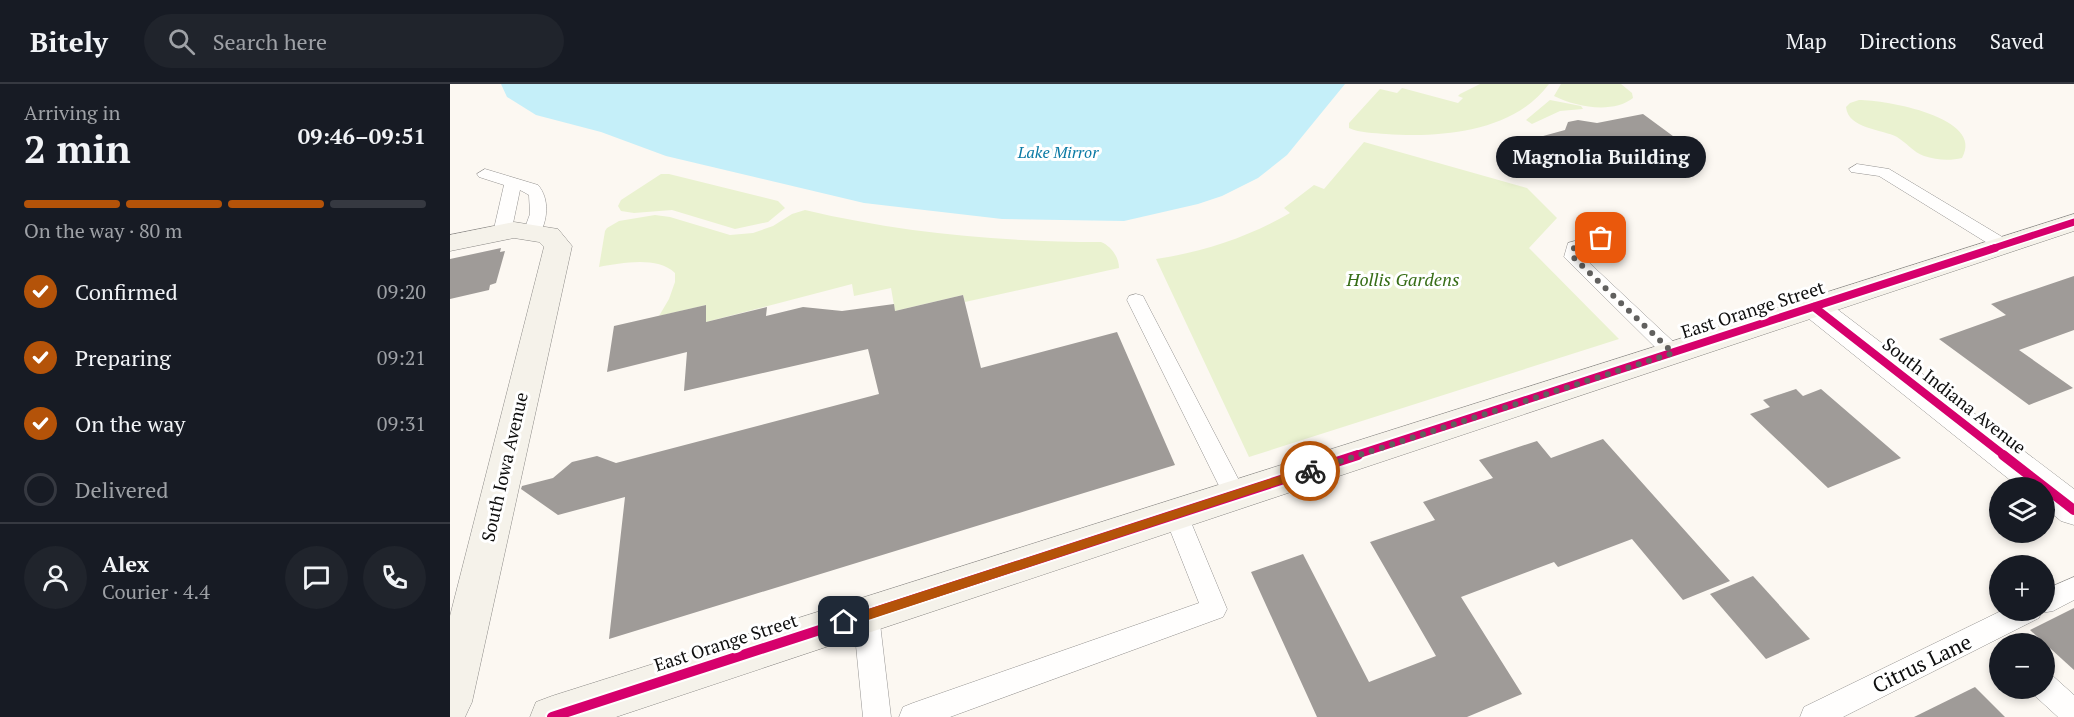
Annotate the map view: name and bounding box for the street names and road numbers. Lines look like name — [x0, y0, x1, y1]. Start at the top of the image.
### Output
street label: East Orange Street — [1678, 274, 1828, 344]
street label: South Indiana Avenue — [1878, 332, 2031, 459]
street label: South Iowa Avenue — [475, 390, 533, 544]
street label: East Orange Street — [651, 607, 801, 677]
street label: Citrus Lane — [1867, 627, 1976, 699]

